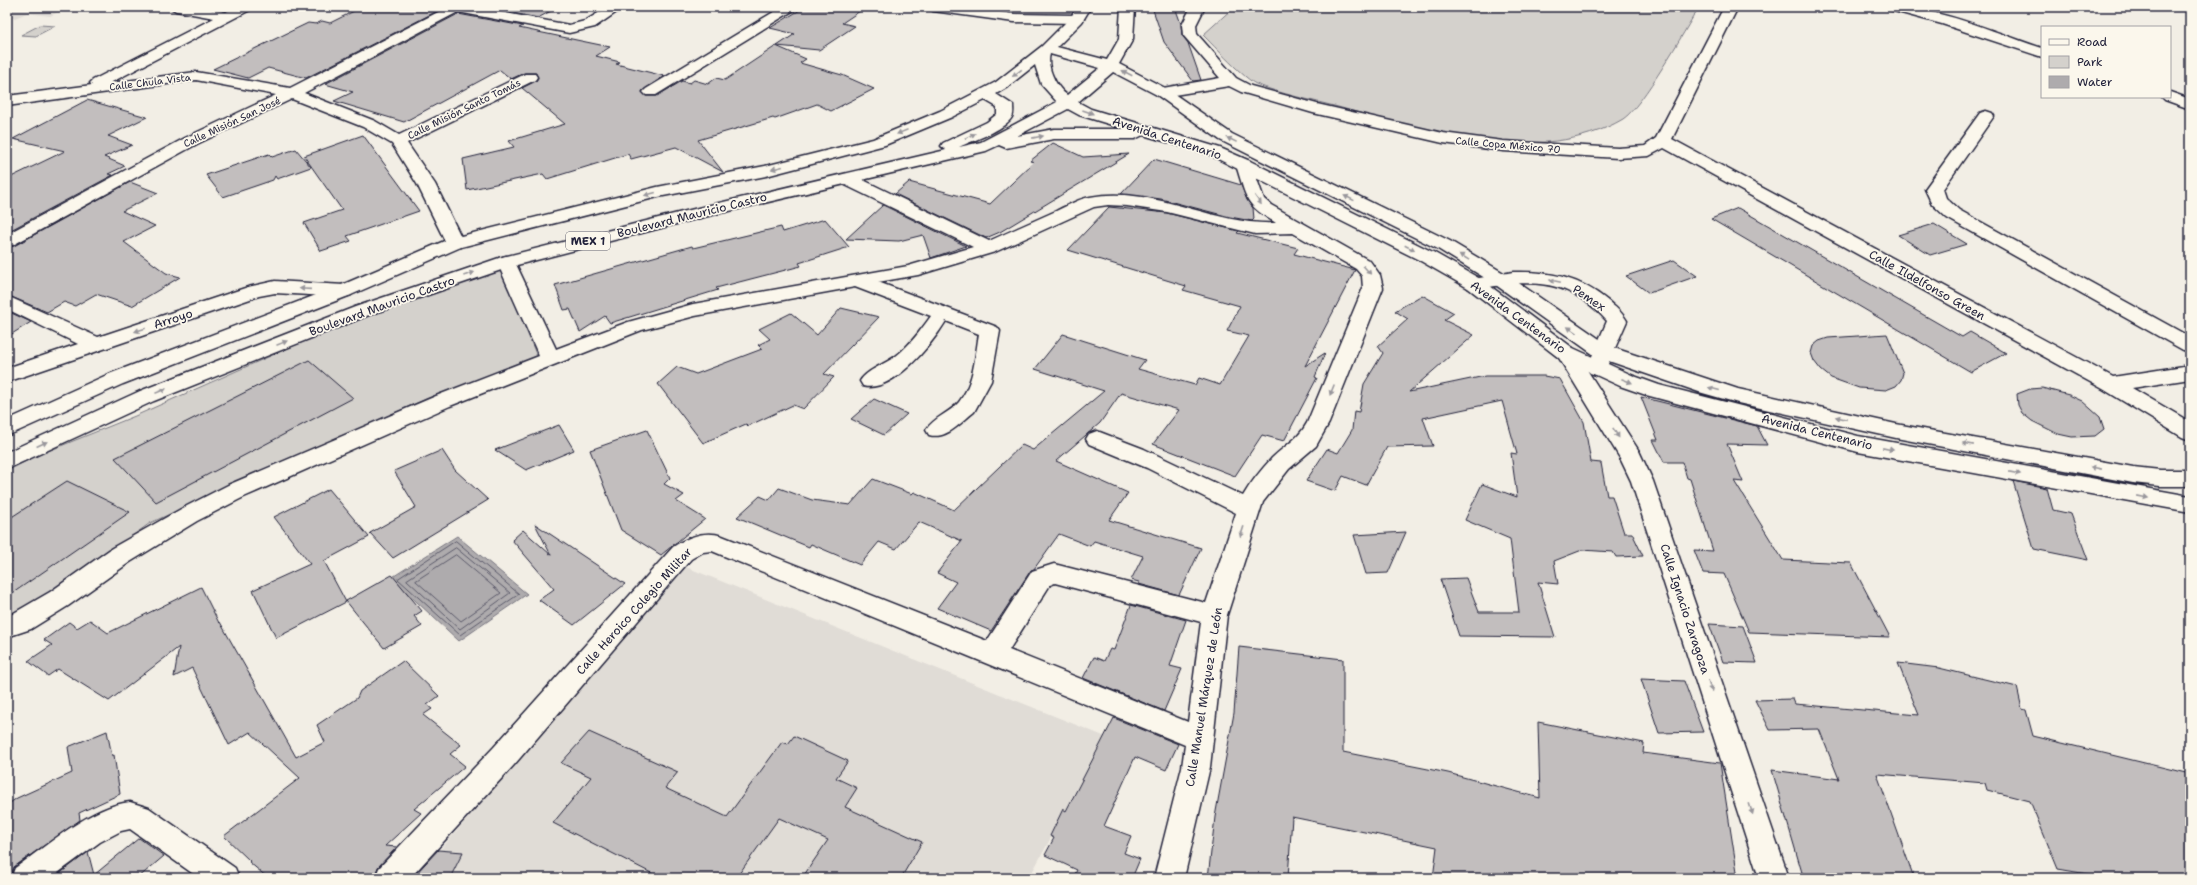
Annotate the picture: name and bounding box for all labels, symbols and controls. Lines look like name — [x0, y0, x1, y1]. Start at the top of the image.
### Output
legend — [2041, 26, 2171, 98]
text: Road — [2077, 34, 2108, 50]
text: Park — [2077, 54, 2103, 70]
one-way arrow — [1011, 69, 1022, 77]
street label: Calle Chula Vista — [108, 70, 192, 93]
one-way arrow — [1121, 70, 1133, 77]
text: Water — [2077, 74, 2113, 90]
street label: Calle Misión Santo Tomás — [405, 76, 523, 142]
street label: Calle Misión San José — [181, 94, 283, 150]
one-way arrow — [1082, 109, 1094, 115]
street label: Avenida Centenario — [1110, 113, 1224, 163]
one-way arrow — [895, 130, 907, 136]
one-way arrow — [965, 133, 976, 139]
one-way arrow — [1032, 133, 1044, 139]
street label: Calle Copa México 70 — [1455, 134, 1561, 156]
one-way arrow — [1226, 137, 1238, 143]
one-way arrow — [771, 165, 783, 171]
street label: Boulevard Mauricio Castro — [615, 189, 769, 241]
one-way arrow — [643, 191, 655, 197]
one-way arrow — [1254, 195, 1262, 206]
one-way arrow — [1343, 195, 1354, 201]
road number: MEX 1 — [566, 232, 610, 250]
one-way arrow — [1404, 245, 1415, 251]
street label: Calle Ildelfonso Green — [1866, 246, 1988, 324]
one-way arrow — [1458, 254, 1470, 261]
one-way arrow — [1362, 265, 1371, 275]
one-way arrow — [464, 271, 476, 277]
street label: Boulevard Mauricio Castro — [307, 272, 457, 340]
street label: Avenida Centenario — [1467, 277, 1569, 357]
one-way arrow — [1549, 278, 1561, 284]
street label: Pemex — [1569, 281, 1609, 315]
one-way arrow — [299, 285, 311, 292]
street label: Arroyo — [151, 305, 195, 333]
one-way arrow — [1567, 326, 1578, 334]
one-way arrow — [133, 327, 145, 333]
one-way arrow — [276, 339, 288, 345]
one-way arrow — [1621, 378, 1633, 384]
one-way arrow — [1328, 384, 1334, 396]
one-way arrow — [1708, 386, 1720, 392]
one-way arrow — [155, 387, 167, 393]
street label: Avenida Centenario — [1760, 410, 1874, 454]
one-way arrow — [1834, 415, 1847, 421]
one-way arrow — [1613, 428, 1620, 439]
one-way arrow — [37, 441, 48, 447]
one-way arrow — [1962, 441, 1974, 447]
one-way arrow — [1882, 446, 1894, 452]
one-way arrow — [2090, 465, 2102, 471]
one-way arrow — [2009, 470, 2022, 476]
one-way arrow — [2137, 494, 2149, 500]
one-way arrow — [1238, 526, 1244, 538]
street label: Calle Ignacio Zaragoza — [1656, 542, 1714, 677]
street label: Calle Heroico Colegio Militar — [572, 544, 696, 678]
street label: Calle Manuel Márquez de León — [1182, 606, 1226, 788]
one-way arrow — [1708, 680, 1714, 692]
one-way arrow — [1749, 803, 1755, 815]

